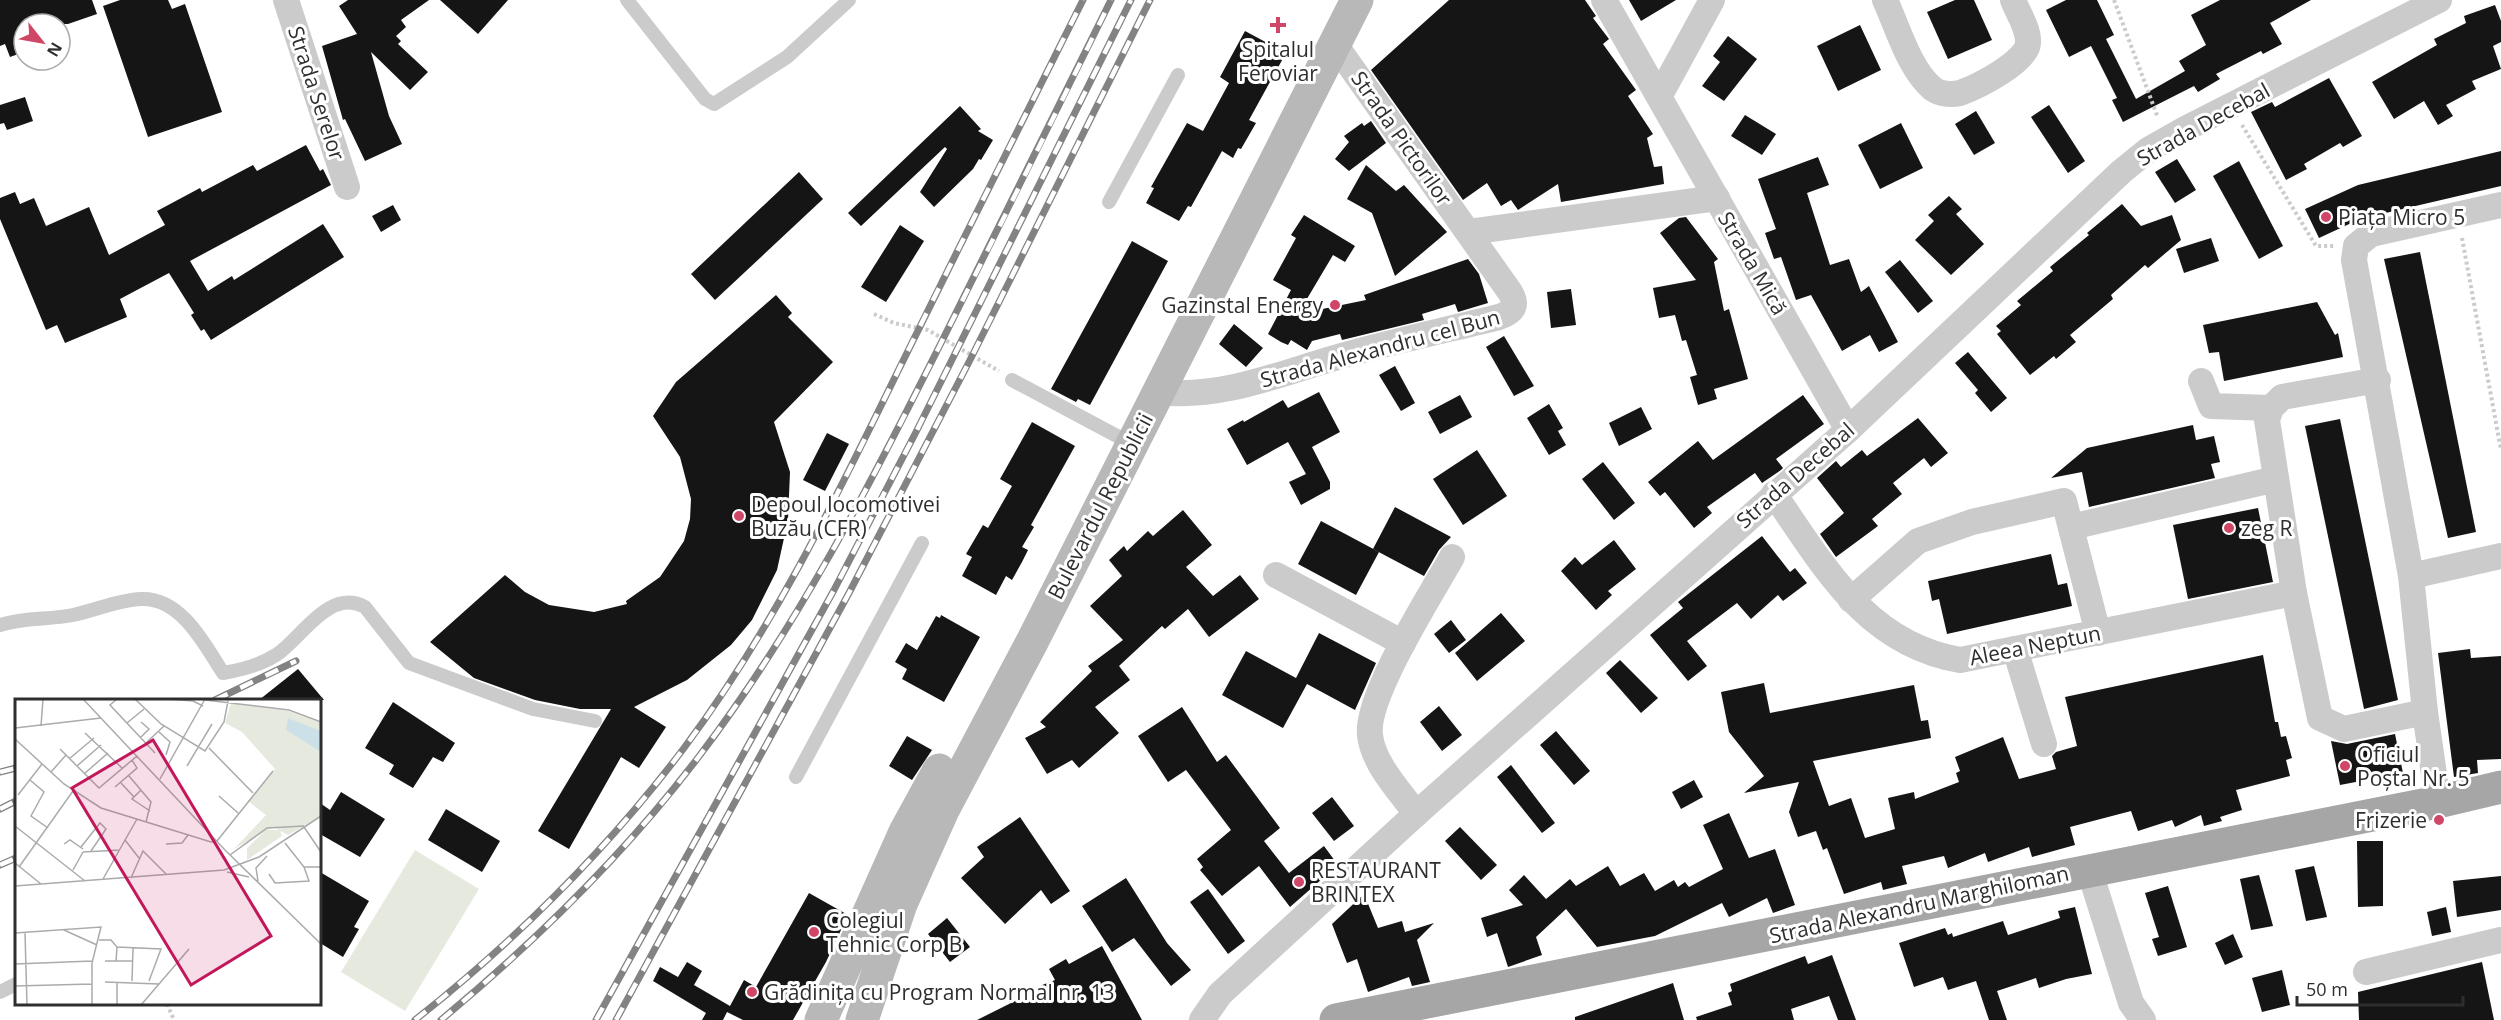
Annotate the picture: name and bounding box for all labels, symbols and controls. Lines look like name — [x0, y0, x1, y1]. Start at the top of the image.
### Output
north arrow — [12, 12, 72, 72]
marker: Spitalul Feroviar — [1269, 16, 1287, 34]
street label: Strada Serelor — [282, 22, 352, 164]
place label: Spitalul Feroviar — [1238, 35, 1318, 87]
text: N — [42, 38, 68, 61]
street label: Strada Pictorilor — [1345, 65, 1459, 211]
street label: Strada Decebal — [2132, 76, 2274, 172]
place label: Piața Micro 5 — [2338, 203, 2465, 231]
street label: Strada Mică — [1712, 206, 1794, 320]
marker: Piața Micro 5 — [2319, 210, 2333, 224]
place label: Gazinstal Energy — [1161, 291, 1323, 319]
marker: Gazinstal Energy — [1328, 298, 1342, 312]
street label: Strada Alexandru cel Bun — [1257, 303, 1503, 393]
street label: Bulevardul Republicii — [1041, 408, 1159, 604]
street label: Strada Decebal — [1730, 416, 1860, 534]
place label: Depoul locomotivei Buzău (CFR) — [751, 490, 940, 542]
marker: Depoul locomotivei Buzău (CFR) — [732, 509, 746, 523]
place label: zeg R — [2241, 514, 2292, 542]
marker: zeg R — [2222, 521, 2236, 535]
street label: Aleea Neptun — [1967, 619, 2103, 671]
inset map — [15, 699, 321, 1005]
place label: Oficiul Poștal Nr. 5 — [2357, 740, 2470, 792]
marker: Oficiul Poștal Nr. 5 — [2338, 759, 2352, 773]
place label: Frizerie — [2355, 806, 2427, 834]
marker: Frizerie — [2432, 813, 2446, 827]
place label: RESTAURANT BRINTEX — [1311, 856, 1441, 908]
street label: Strada Alexandru Marghiloman — [1767, 859, 2071, 949]
marker: RESTAURANT BRINTEX — [1292, 875, 1306, 889]
place label: Colegiul Tehnic Corp B — [826, 906, 962, 958]
marker: Colegiul Tehnic Corp B — [807, 925, 821, 939]
scale bar — [2297, 969, 2464, 1007]
text: 50 m — [2306, 977, 2348, 1001]
place label: Grădinița cu Program Normal nr. 13 — [764, 978, 1115, 1006]
marker: Grădinița cu Program Normal nr. 13 — [745, 985, 759, 999]

